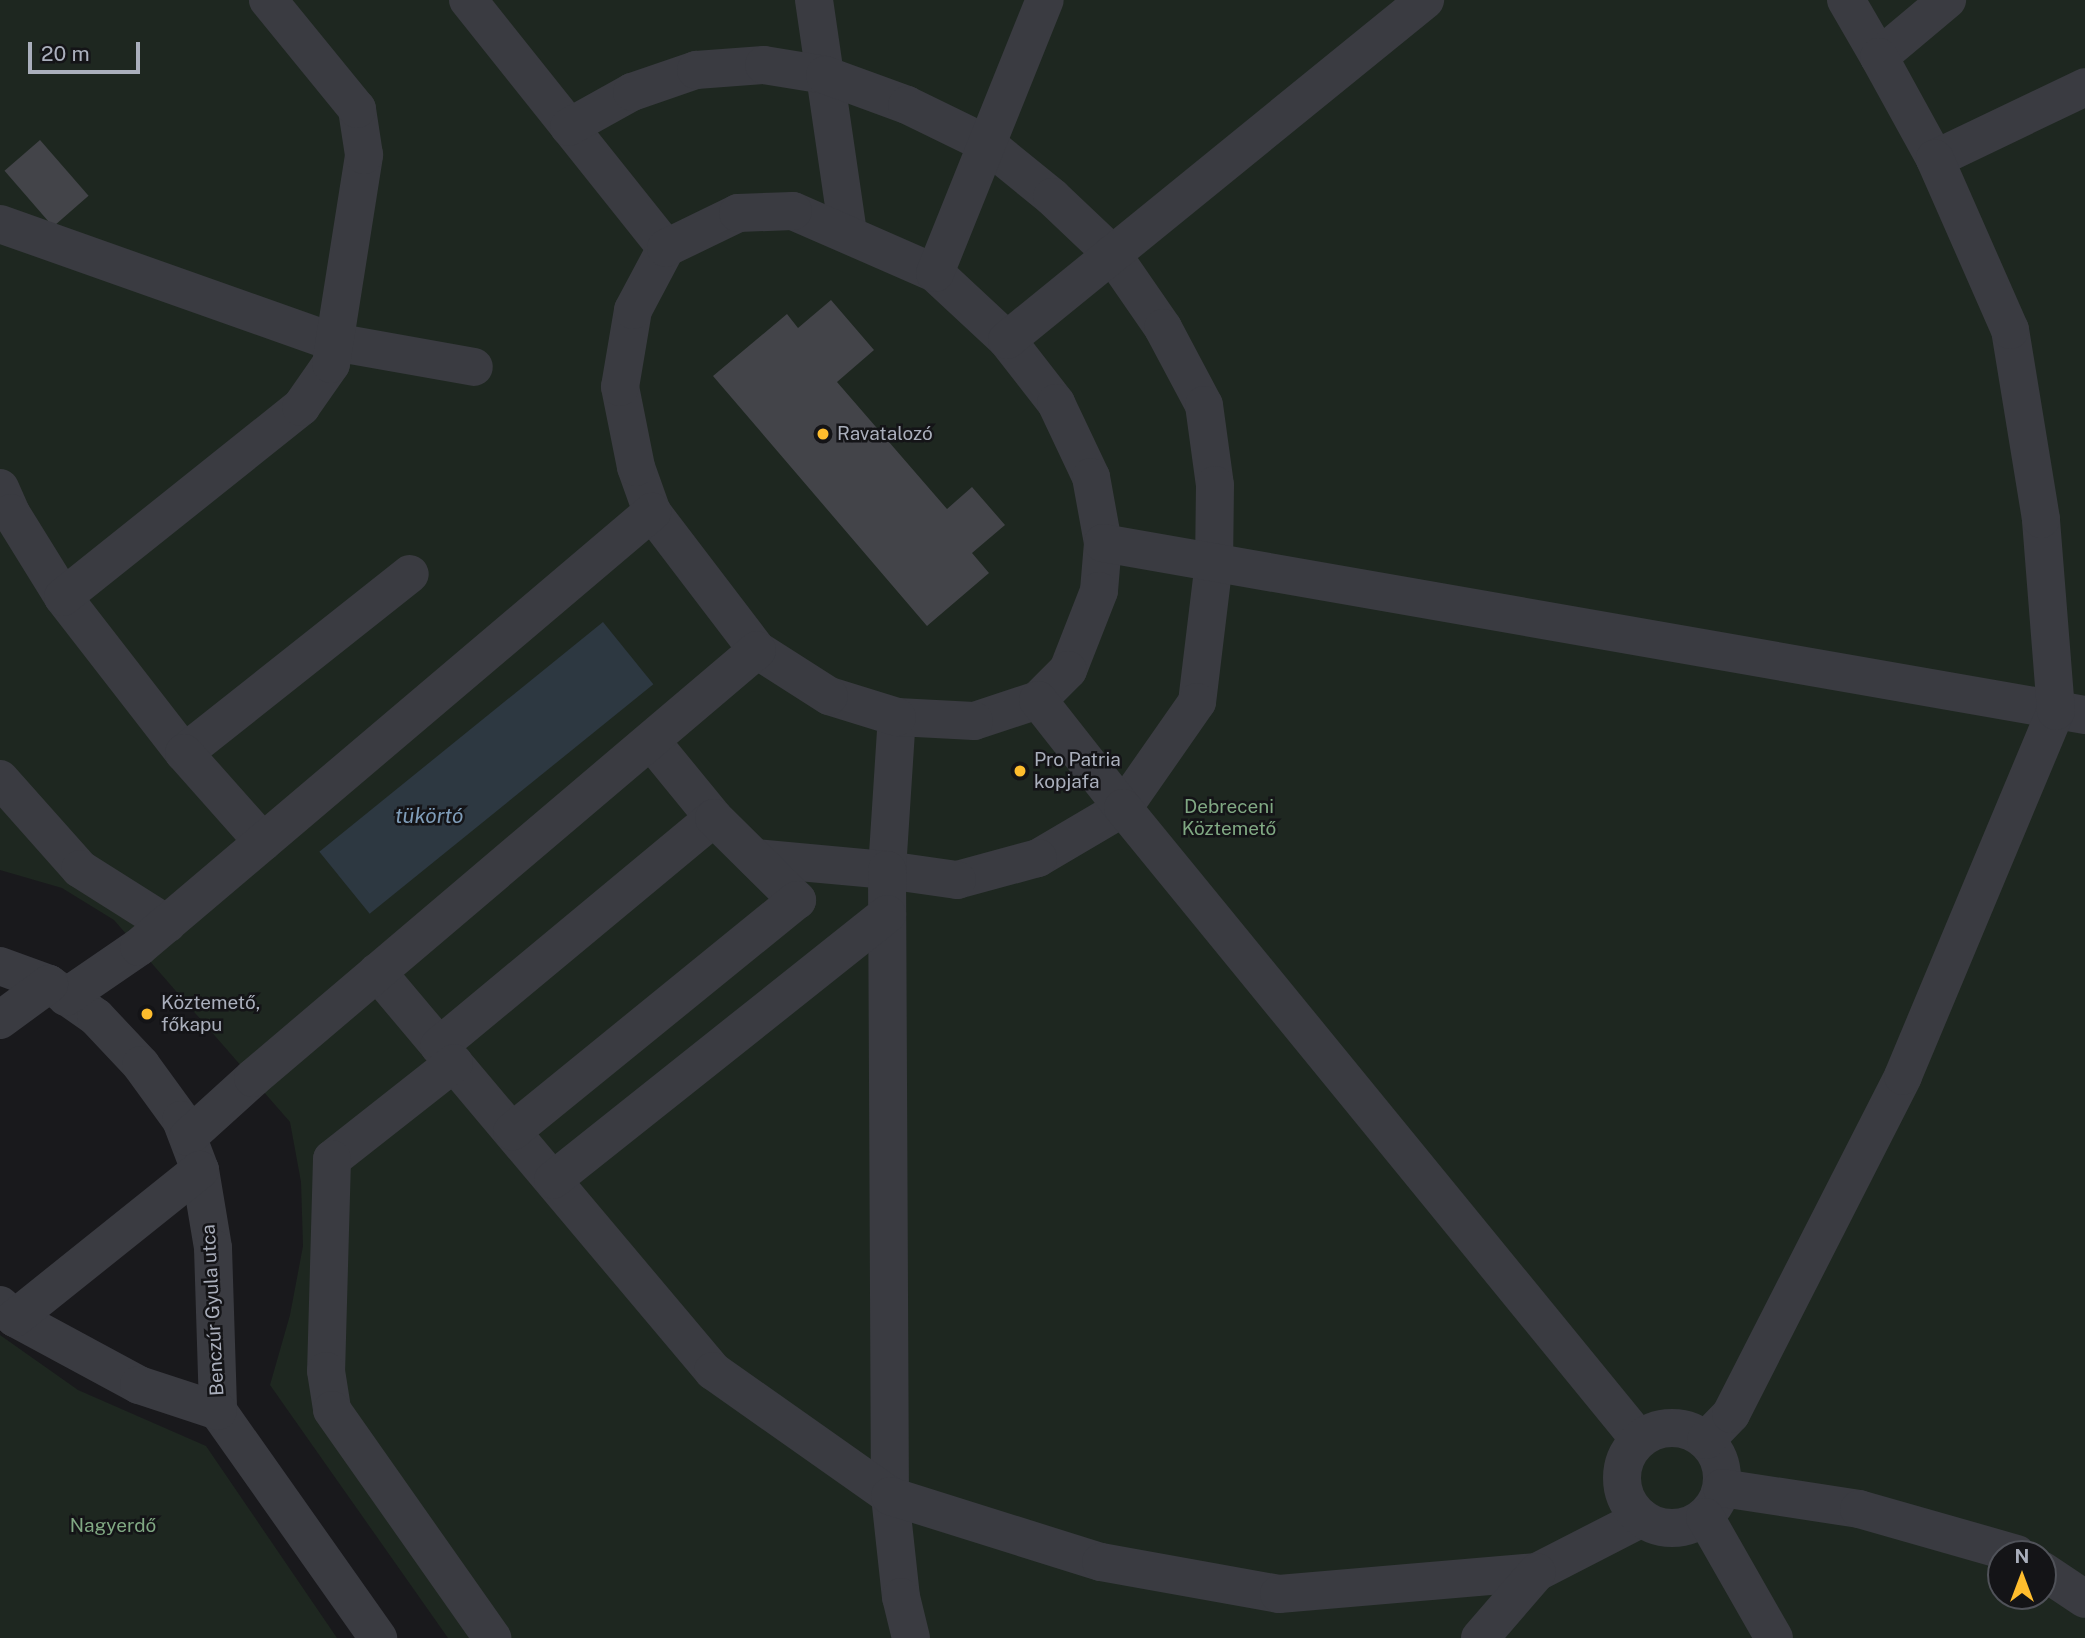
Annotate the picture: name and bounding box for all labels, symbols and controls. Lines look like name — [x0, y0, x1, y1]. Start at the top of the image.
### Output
scale bar — [32, 28, 144, 72]
text: 20 m — [41, 41, 90, 66]
place label: Ravatalozó — [837, 423, 933, 445]
marker: Ravatalozó — [815, 426, 831, 442]
place label: Pro Patria kopjafa — [1034, 749, 1121, 793]
marker: Pro Patria kopjafa — [1012, 763, 1028, 779]
park label: Debreceni Köztemető — [1182, 796, 1276, 840]
water label: tükörtó — [395, 803, 463, 829]
place label: Köztemető, főkapu — [161, 992, 260, 1036]
marker: Köztemető, főkapu — [139, 1006, 155, 1022]
street label: Benczúr Gyula utca — [197, 1224, 229, 1396]
park label: Nagyerdő — [70, 1515, 156, 1537]
north arrow — [1987, 1540, 2057, 1610]
text: N — [2015, 1545, 2029, 1567]

